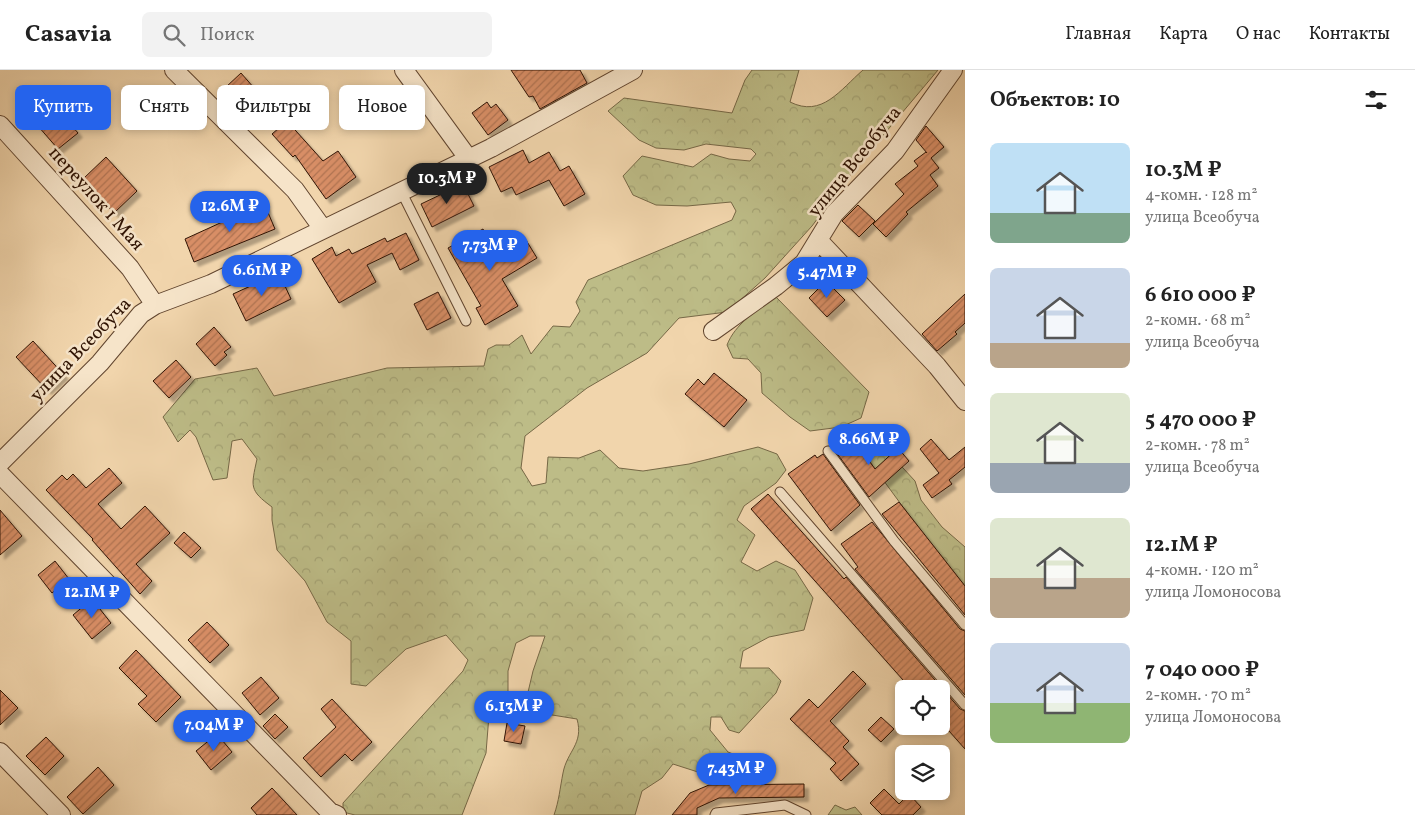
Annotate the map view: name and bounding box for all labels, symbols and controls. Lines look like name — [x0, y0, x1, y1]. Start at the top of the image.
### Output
search box — [142, 12, 492, 57]
text: Casavia — [25, 18, 112, 52]
icon: search — [160, 21, 188, 49]
text: Поиск — [200, 22, 254, 48]
text: Главная — [1065, 22, 1131, 47]
text: Карта — [1159, 22, 1208, 47]
text: О нас — [1236, 22, 1281, 47]
text: Контакты — [1309, 22, 1390, 47]
chip: Купить — [15, 85, 111, 130]
chip: Снять — [121, 85, 207, 130]
chip: Фильтры — [217, 85, 329, 130]
chip: Новое — [339, 85, 425, 130]
text: Объектов: 10 — [990, 86, 1120, 115]
icon: filters — [1362, 86, 1390, 114]
street label: улица Всеобуча — [802, 101, 908, 223]
street label: переулок 1 Мая — [42, 141, 150, 257]
text: 10.3M ₽ — [1145, 156, 1222, 185]
pin: 10.3M ₽ — [401, 162, 493, 205]
icon: home — [1030, 163, 1090, 223]
text: 10.3M ₽ — [418, 168, 476, 190]
text: 4-комн. · 128 m² — [1145, 185, 1257, 207]
pin: 12.6M ₽ — [184, 190, 276, 233]
text: 12.6M ₽ — [201, 196, 259, 218]
text: улица Всеобуча — [1145, 207, 1260, 229]
pin: 7.73M ₽ — [444, 230, 536, 272]
text: 7.73M ₽ — [462, 235, 518, 257]
pin: 6.61M ₽ — [216, 254, 308, 297]
pin: 5.47M ₽ — [781, 256, 873, 299]
text: 6.61M ₽ — [233, 260, 291, 282]
text: 5.47M ₽ — [797, 262, 857, 284]
text: 6 610 000 ₽ — [1145, 281, 1256, 310]
icon: home — [1030, 288, 1090, 348]
street label: улица Всеобуча — [24, 292, 138, 408]
text: 2-комн. · 68 m² — [1145, 310, 1250, 332]
text: улица Всеобуча — [1145, 332, 1260, 354]
text: 5 470 000 ₽ — [1145, 406, 1256, 435]
icon: home — [1030, 413, 1090, 473]
pin: 8.66M ₽ — [823, 424, 915, 466]
text: 8.66M ₽ — [839, 429, 899, 451]
text: 2-комн. · 78 m² — [1145, 435, 1250, 457]
text: улица Всеобуча — [1145, 457, 1260, 479]
text: 12.1M ₽ — [1145, 531, 1218, 560]
icon: home — [1030, 538, 1090, 598]
text: 4-комн. · 120 m² — [1145, 560, 1259, 582]
pin: 12.1M ₽ — [46, 576, 138, 619]
text: 12.1M ₽ — [64, 582, 120, 604]
text: улица Ломоносова — [1145, 582, 1281, 604]
text: 7 040 000 ₽ — [1145, 656, 1259, 685]
icon: home — [1030, 663, 1090, 723]
map controls — [895, 680, 950, 800]
button: locate — [895, 680, 950, 735]
text: 2-комн. · 70 m² — [1145, 685, 1251, 707]
pin: 6.13M ₽ — [468, 690, 560, 733]
text: 6.13M ₽ — [485, 696, 543, 718]
text: улица Ломоносова — [1145, 707, 1281, 729]
pin: 7.04M ₽ — [168, 710, 260, 752]
text: 7.04M ₽ — [184, 715, 244, 737]
button: layers — [895, 745, 950, 800]
pin: 7.43M ₽ — [690, 752, 782, 795]
text: 7.43M ₽ — [707, 758, 765, 780]

